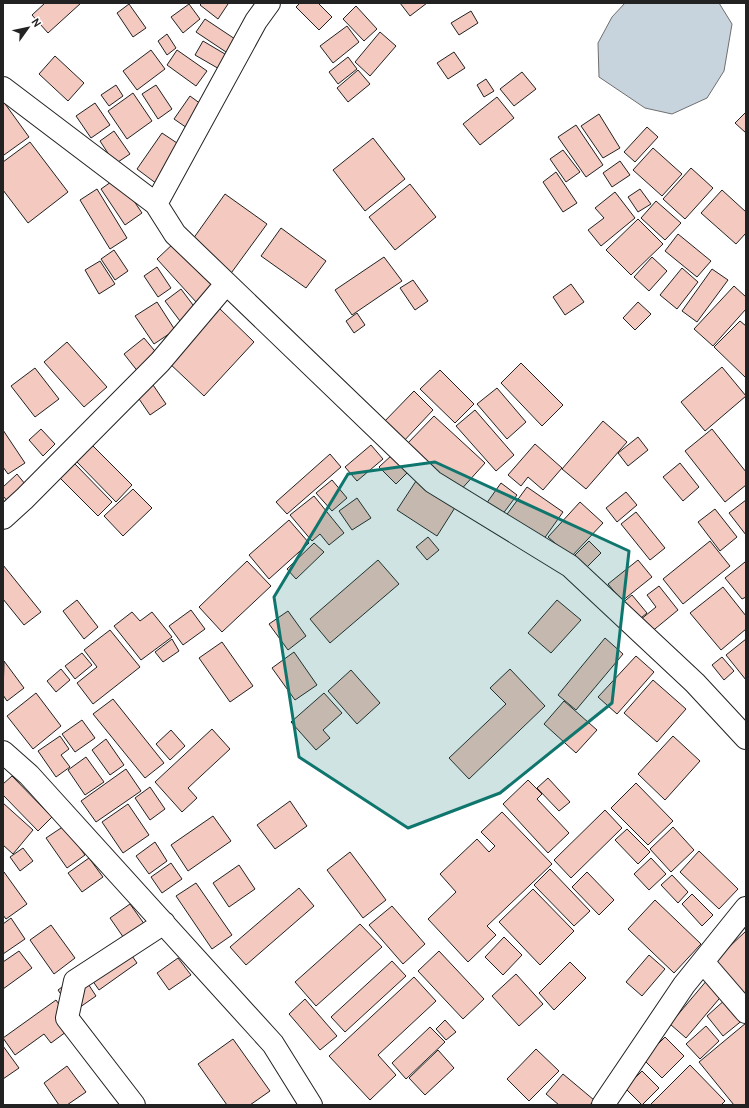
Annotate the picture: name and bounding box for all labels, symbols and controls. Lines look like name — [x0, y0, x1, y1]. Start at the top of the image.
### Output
north arrow — [8, 8, 48, 48]
text: N — [28, 15, 44, 30]

